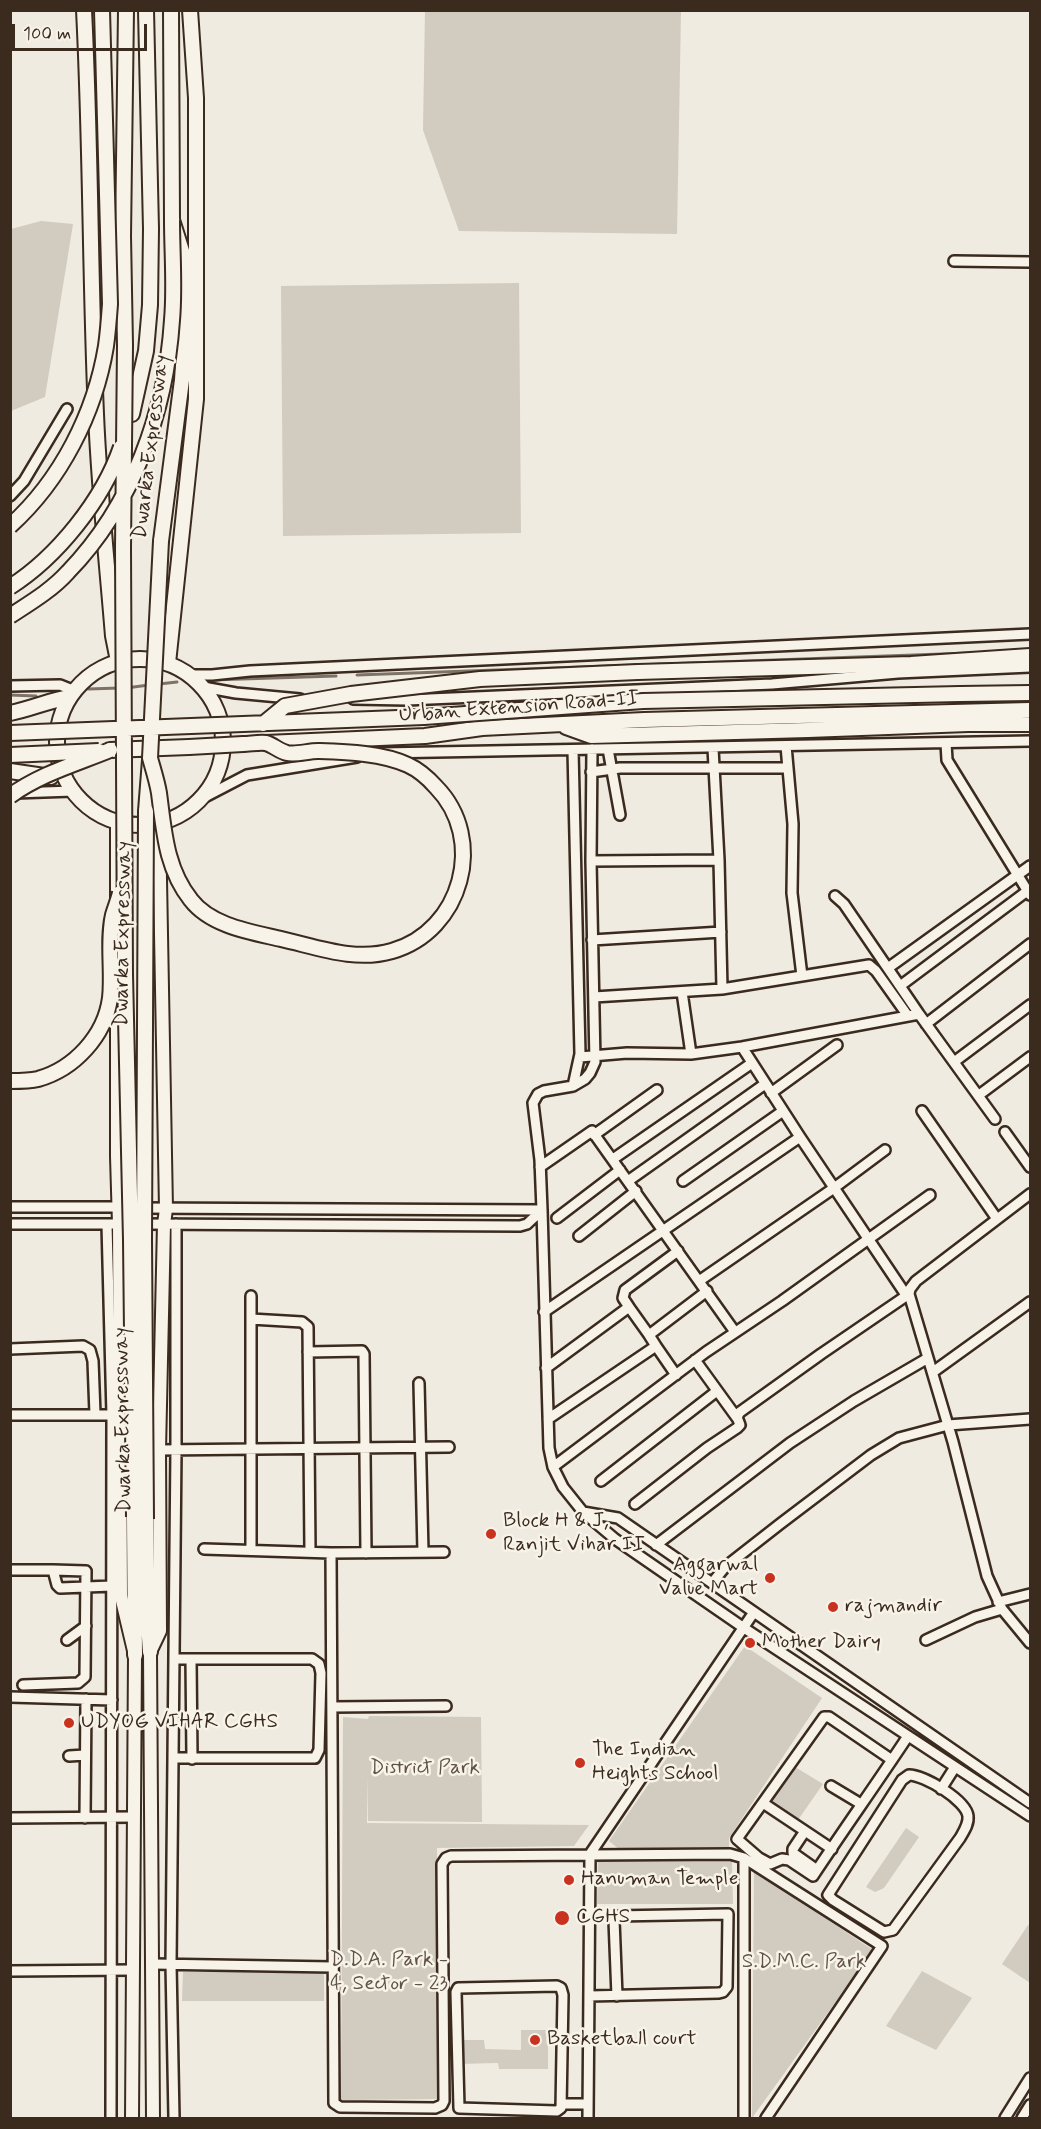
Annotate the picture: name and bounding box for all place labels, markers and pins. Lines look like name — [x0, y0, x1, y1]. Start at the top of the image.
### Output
place label: Block H & J, Ranjit Vihar II — [503, 1509, 645, 1559]
marker: Block H & J, Ranjit Vihar II — [484, 1527, 498, 1541]
place label: Aggarwal Value Mart — [659, 1553, 758, 1603]
marker: Aggarwal Value Mart — [763, 1571, 777, 1585]
place label: rajmandir — [845, 1594, 942, 1620]
marker: rajmandir — [826, 1600, 840, 1614]
place label: Mother Dairy — [762, 1630, 881, 1656]
marker: Mother Dairy — [743, 1636, 757, 1650]
place label: UDYOG VIHAR CGHS — [81, 1710, 278, 1736]
marker: UDYOG VIHAR CGHS — [62, 1716, 76, 1730]
place label: The Indian Heights School — [592, 1738, 718, 1788]
marker: The Indian Heights School — [573, 1756, 587, 1770]
place label: Hanuman Temple — [581, 1867, 738, 1893]
marker: Hanuman Temple — [562, 1873, 576, 1887]
place label: CGHS — [576, 1905, 630, 1931]
marker: CGHS — [553, 1909, 571, 1927]
place label: Basketball court — [547, 2027, 696, 2053]
marker: Basketball court — [528, 2033, 542, 2047]

